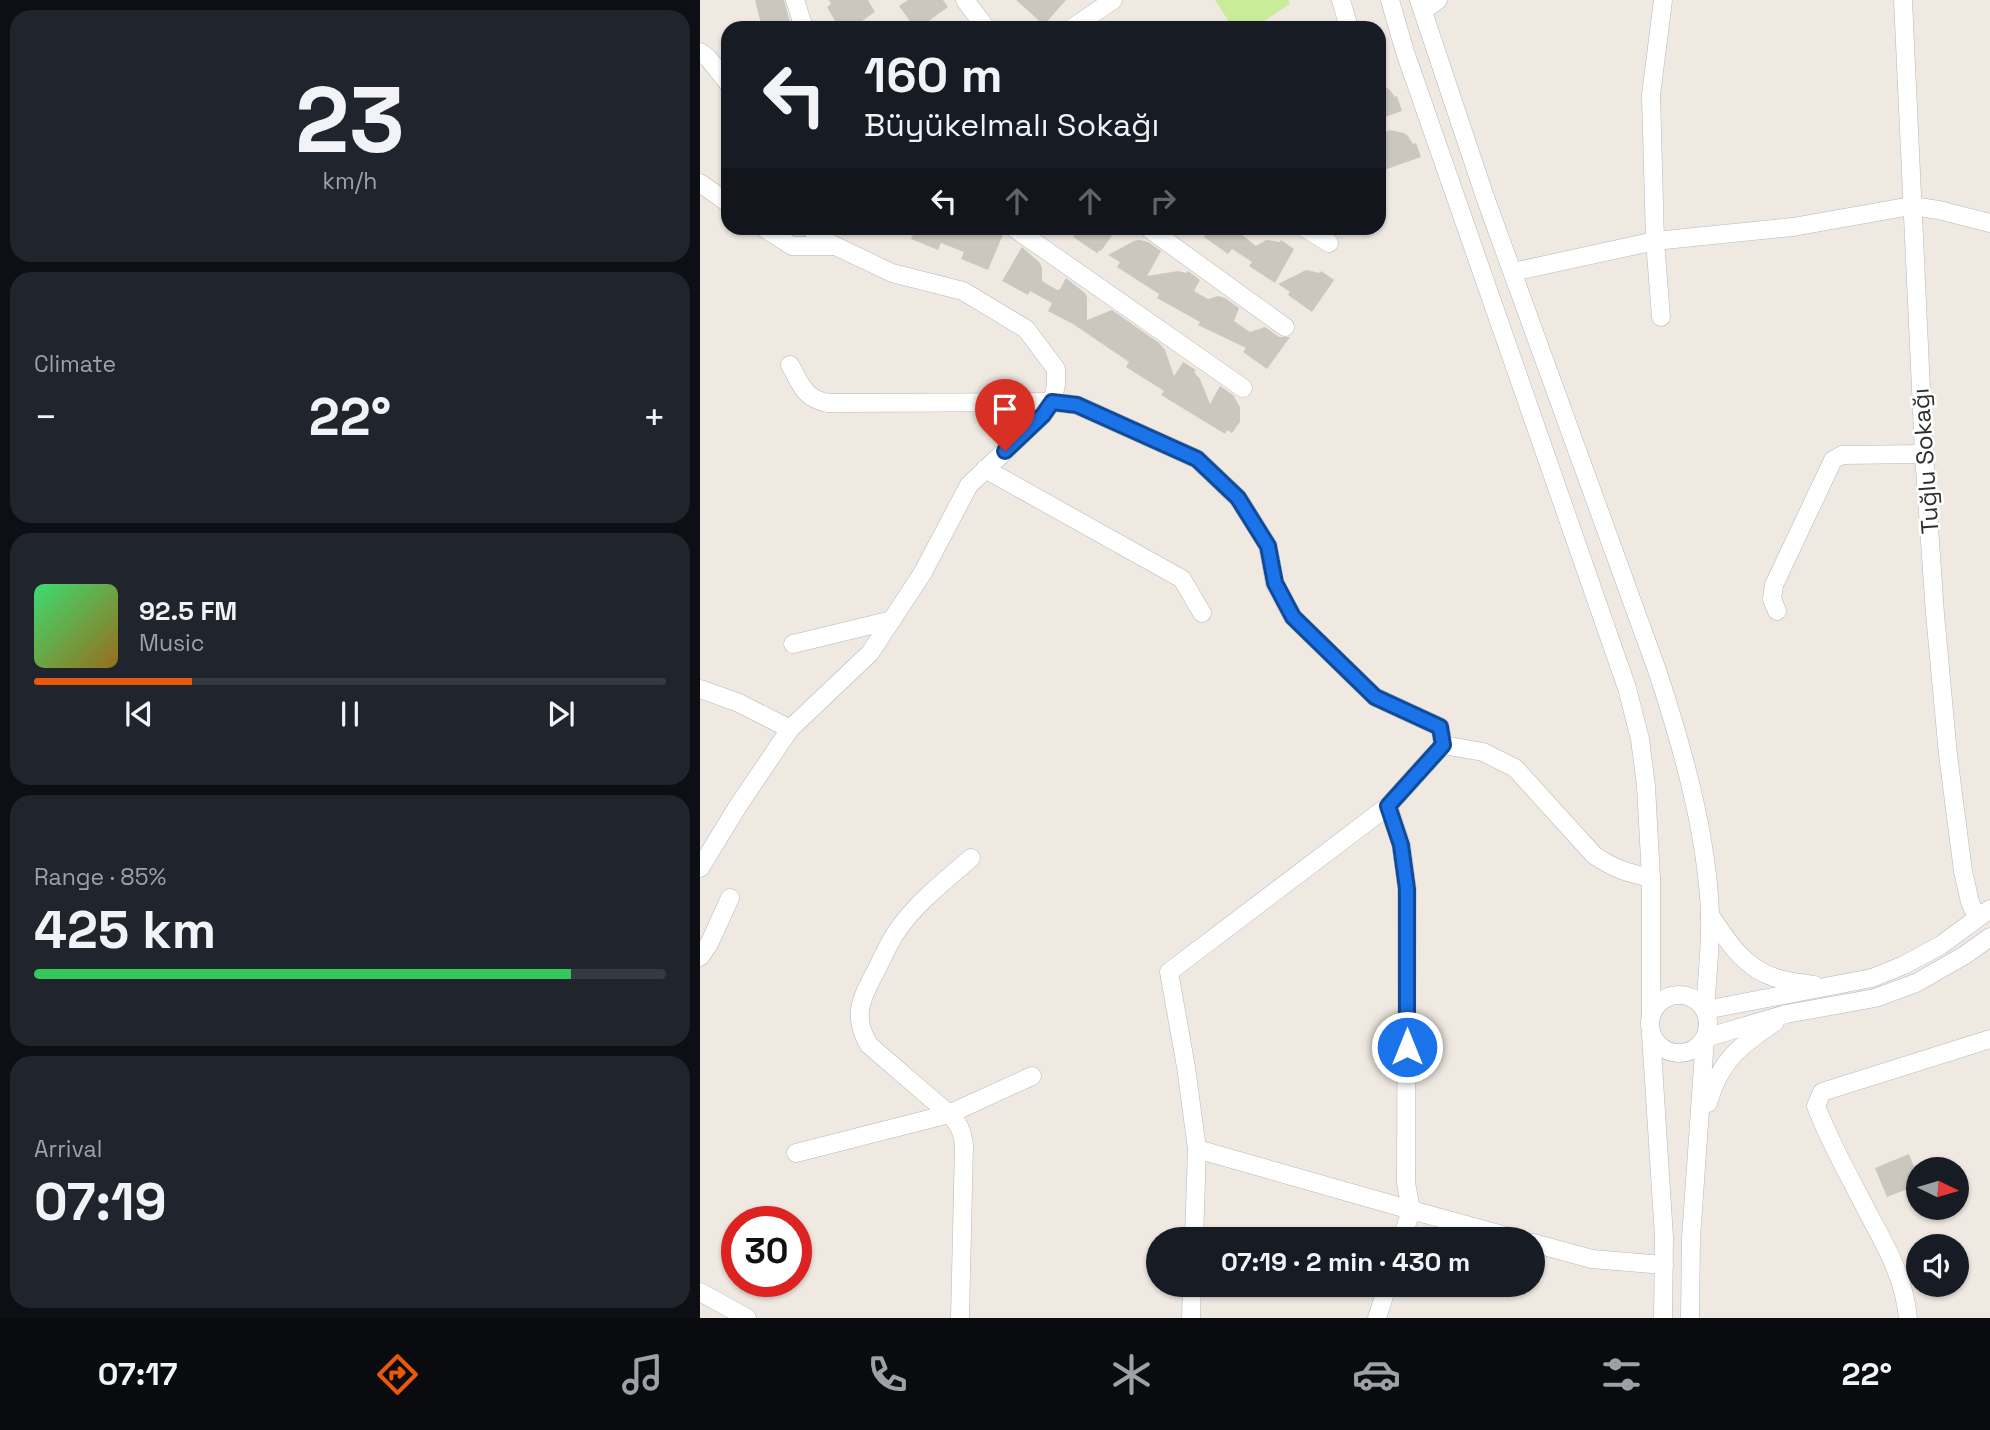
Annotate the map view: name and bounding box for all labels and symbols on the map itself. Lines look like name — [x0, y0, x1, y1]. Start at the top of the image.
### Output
pin — [975, 379, 1035, 451]
street label: Tuğlu Sokağı — [1904, 387, 1946, 535]
position arrow — [1370, 1010, 1444, 1084]
north arrow — [1906, 1157, 1969, 1220]
speed limit sign: 30 — [721, 1206, 812, 1297]

